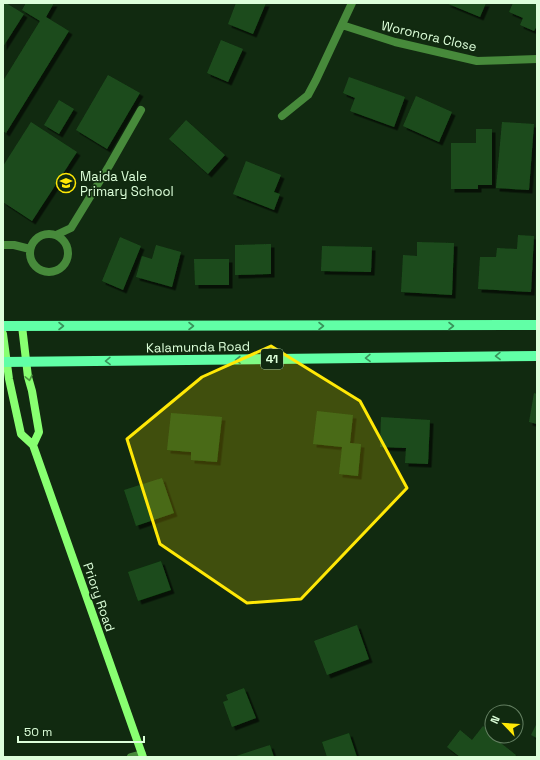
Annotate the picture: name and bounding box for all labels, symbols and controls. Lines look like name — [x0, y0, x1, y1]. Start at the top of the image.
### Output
street label: Woronora Close — [380, 17, 478, 55]
place label: Maida Vale Primary School — [80, 168, 174, 200]
school or university icon: Maida Vale Primary School — [55, 172, 77, 194]
one-way arrow — [58, 322, 64, 330]
one-way arrow — [188, 322, 194, 330]
one-way arrow — [318, 322, 324, 330]
one-way arrow — [448, 322, 454, 330]
street label: Kalamunda Road — [146, 338, 250, 356]
road number: 41 — [261, 349, 283, 369]
one-way arrow — [495, 352, 501, 360]
one-way arrow — [365, 354, 371, 362]
one-way arrow — [235, 356, 241, 364]
one-way arrow — [105, 357, 111, 365]
one-way arrow — [24, 375, 32, 382]
street label: Priory Road — [79, 560, 119, 634]
north arrow — [484, 704, 524, 744]
text: N — [487, 713, 503, 726]
scale bar — [18, 718, 144, 744]
text: 50 m — [24, 724, 52, 740]

